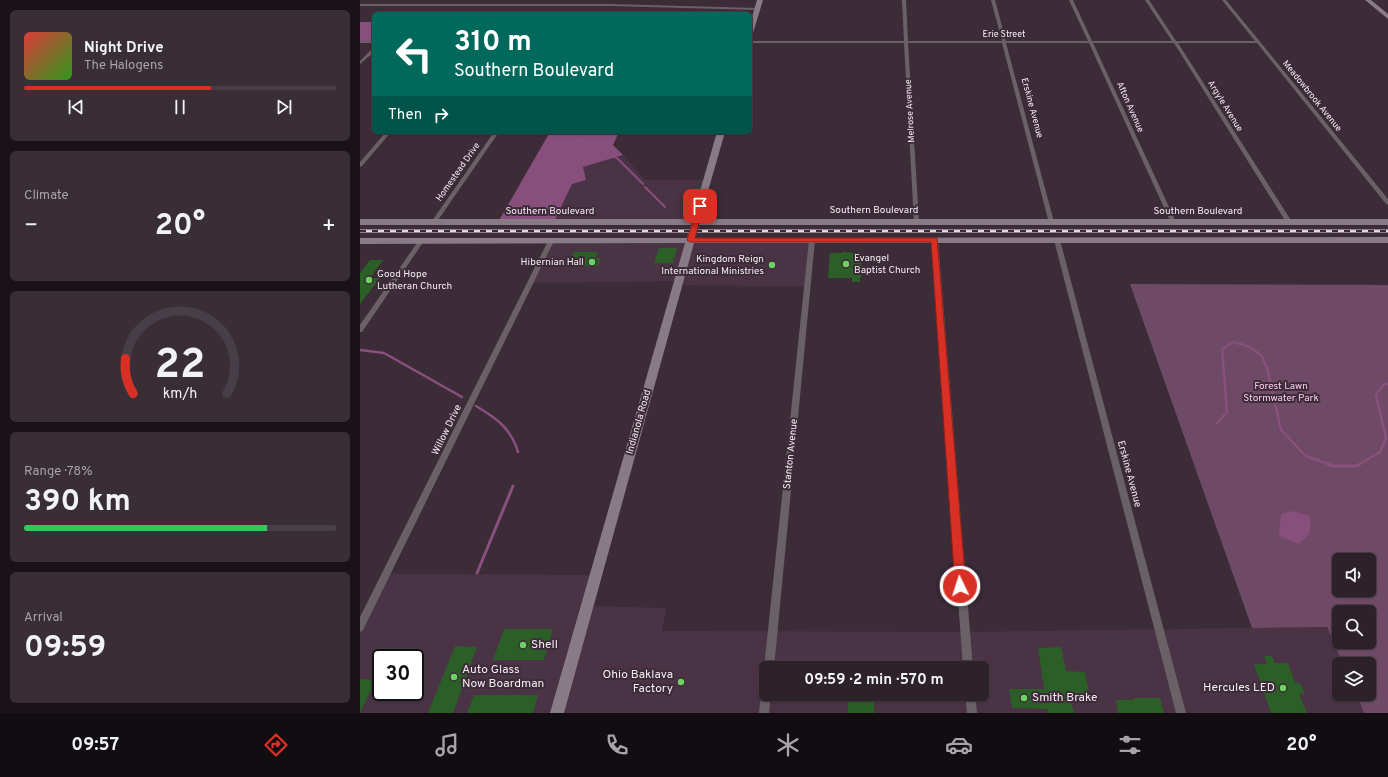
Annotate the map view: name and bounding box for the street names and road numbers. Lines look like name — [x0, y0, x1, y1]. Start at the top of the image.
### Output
street label: Erie Street — [983, 29, 1025, 40]
street label: Meadowbrook Avenue — [1280, 58, 1344, 134]
street label: Erskine Avenue — [1019, 77, 1045, 139]
street label: Argyle Avenue — [1205, 78, 1245, 134]
street label: Melrose Avenue — [903, 79, 917, 143]
street label: Afton Avenue — [1114, 80, 1146, 134]
street label: Homestead Drive — [434, 140, 482, 204]
street label: Southern Boulevard — [830, 204, 918, 217]
street label: Southern Boulevard — [506, 205, 594, 218]
street label: Southern Boulevard — [1154, 205, 1242, 218]
street label: Indianola Road — [624, 388, 654, 456]
street label: Willow Drive — [429, 402, 465, 458]
street label: Stanton Avenue — [781, 418, 801, 490]
street label: Erskine Avenue — [1114, 439, 1144, 509]

